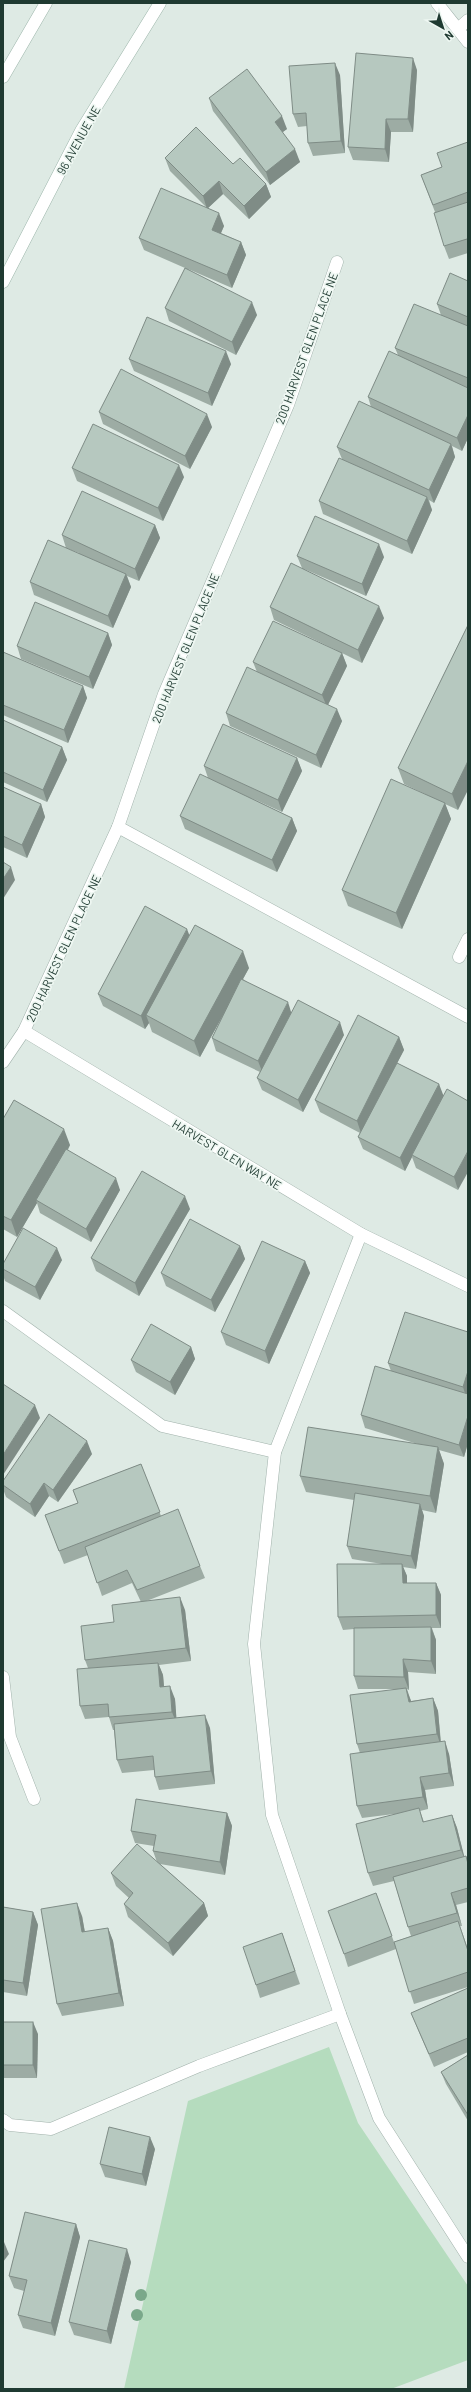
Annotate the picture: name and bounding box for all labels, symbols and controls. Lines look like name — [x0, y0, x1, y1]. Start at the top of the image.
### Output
north arrow — [423, 8, 463, 48]
text: N — [443, 29, 457, 44]
street label: 96 AVENUE NE — [53, 103, 103, 177]
street label: 200 HARVEST GLEN PLACE NE — [272, 270, 340, 426]
street label: 200 HARVEST GLEN PLACE NE — [148, 571, 222, 725]
street label: 200 HARVEST GLEN PLACE NE — [23, 872, 103, 1024]
street label: HARVEST GLEN WAY NE — [170, 1116, 284, 1192]

